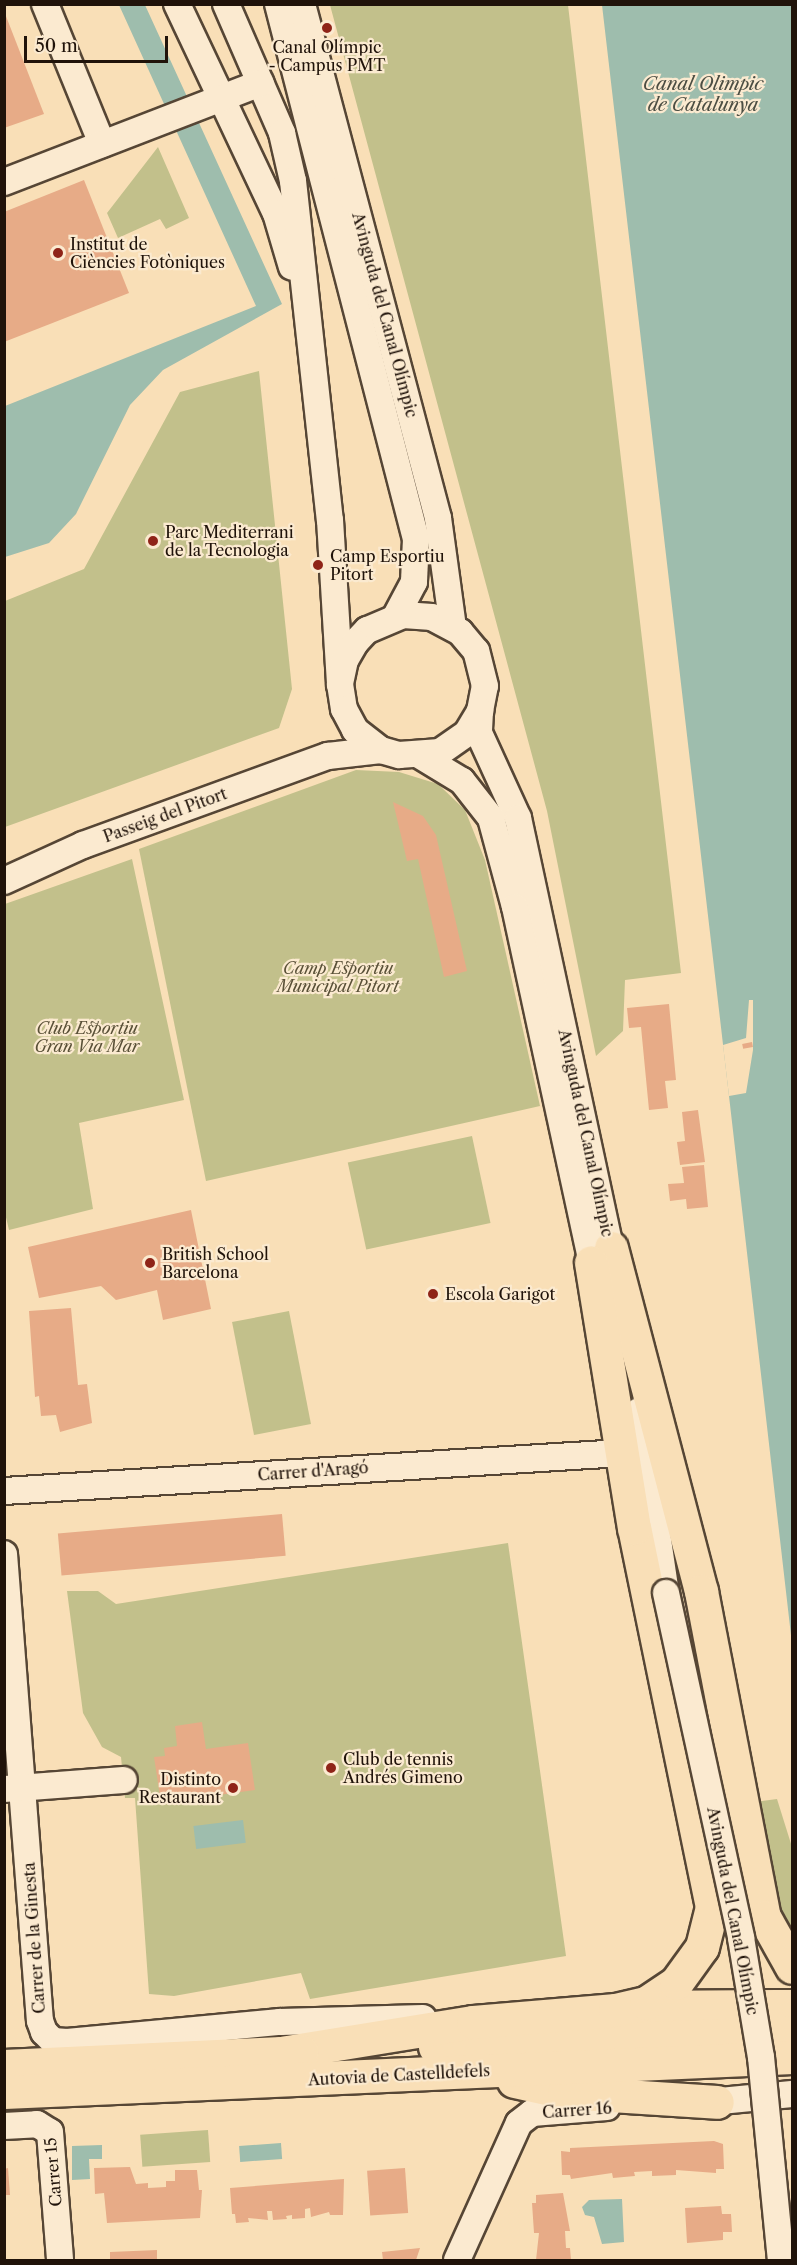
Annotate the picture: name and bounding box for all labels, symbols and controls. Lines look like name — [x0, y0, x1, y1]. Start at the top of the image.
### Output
marker: Canal Olímpic - Campus PMT — [320, 21, 334, 35]
scale bar — [27, 24, 171, 62]
text: 50 m — [35, 35, 78, 57]
place label: Canal Olímpic - Campus PMT — [269, 37, 385, 75]
water label: Canal Olimpic de Catalunya — [643, 74, 763, 116]
street label: Avinguda del Canal Olímpic — [348, 210, 422, 420]
place label: Institut de Ciències Fotòniques — [70, 234, 225, 272]
marker: Institut de Ciències Fotòniques — [51, 246, 65, 260]
place label: Parc Mediterrani de la Tecnologia — [165, 522, 294, 560]
marker: Parc Mediterrani de la Tecnologia — [146, 534, 160, 548]
place label: Camp Esportiu Pitort — [330, 546, 445, 584]
marker: Camp Esportiu Pitort — [311, 558, 325, 572]
street label: Passeig del Pitort — [101, 784, 229, 846]
park label: Camp Esportiu Municipal Pitort — [277, 958, 399, 996]
park label: Club Esportiu Gran Via Mar — [34, 1018, 140, 1056]
street label: Avinguda del Canal Olímpic — [555, 1027, 617, 1239]
place label: British School Barcelona — [162, 1244, 269, 1282]
marker: British School Barcelona — [143, 1256, 157, 1270]
place label: Escola Garigot — [445, 1284, 555, 1304]
marker: Escola Garigot — [426, 1287, 440, 1301]
street label: Carrer d'Aragó — [257, 1458, 369, 1484]
place label: Club de tennis Andrés Gimeno — [343, 1749, 463, 1787]
marker: Club de tennis Andrés Gimeno — [324, 1761, 338, 1775]
place label: Distinto Restaurant — [139, 1769, 221, 1807]
marker: Distinto Restaurant — [226, 1781, 240, 1795]
street label: Avinguda del Canal Olímpic — [703, 1805, 763, 2017]
street label: Carrer de la Ginesta — [19, 1861, 49, 2015]
street label: Autovia de Castelldefels — [307, 2061, 491, 2089]
street label: Carrer 16 — [541, 2098, 613, 2122]
street label: Carrer 15 — [40, 2137, 66, 2207]

